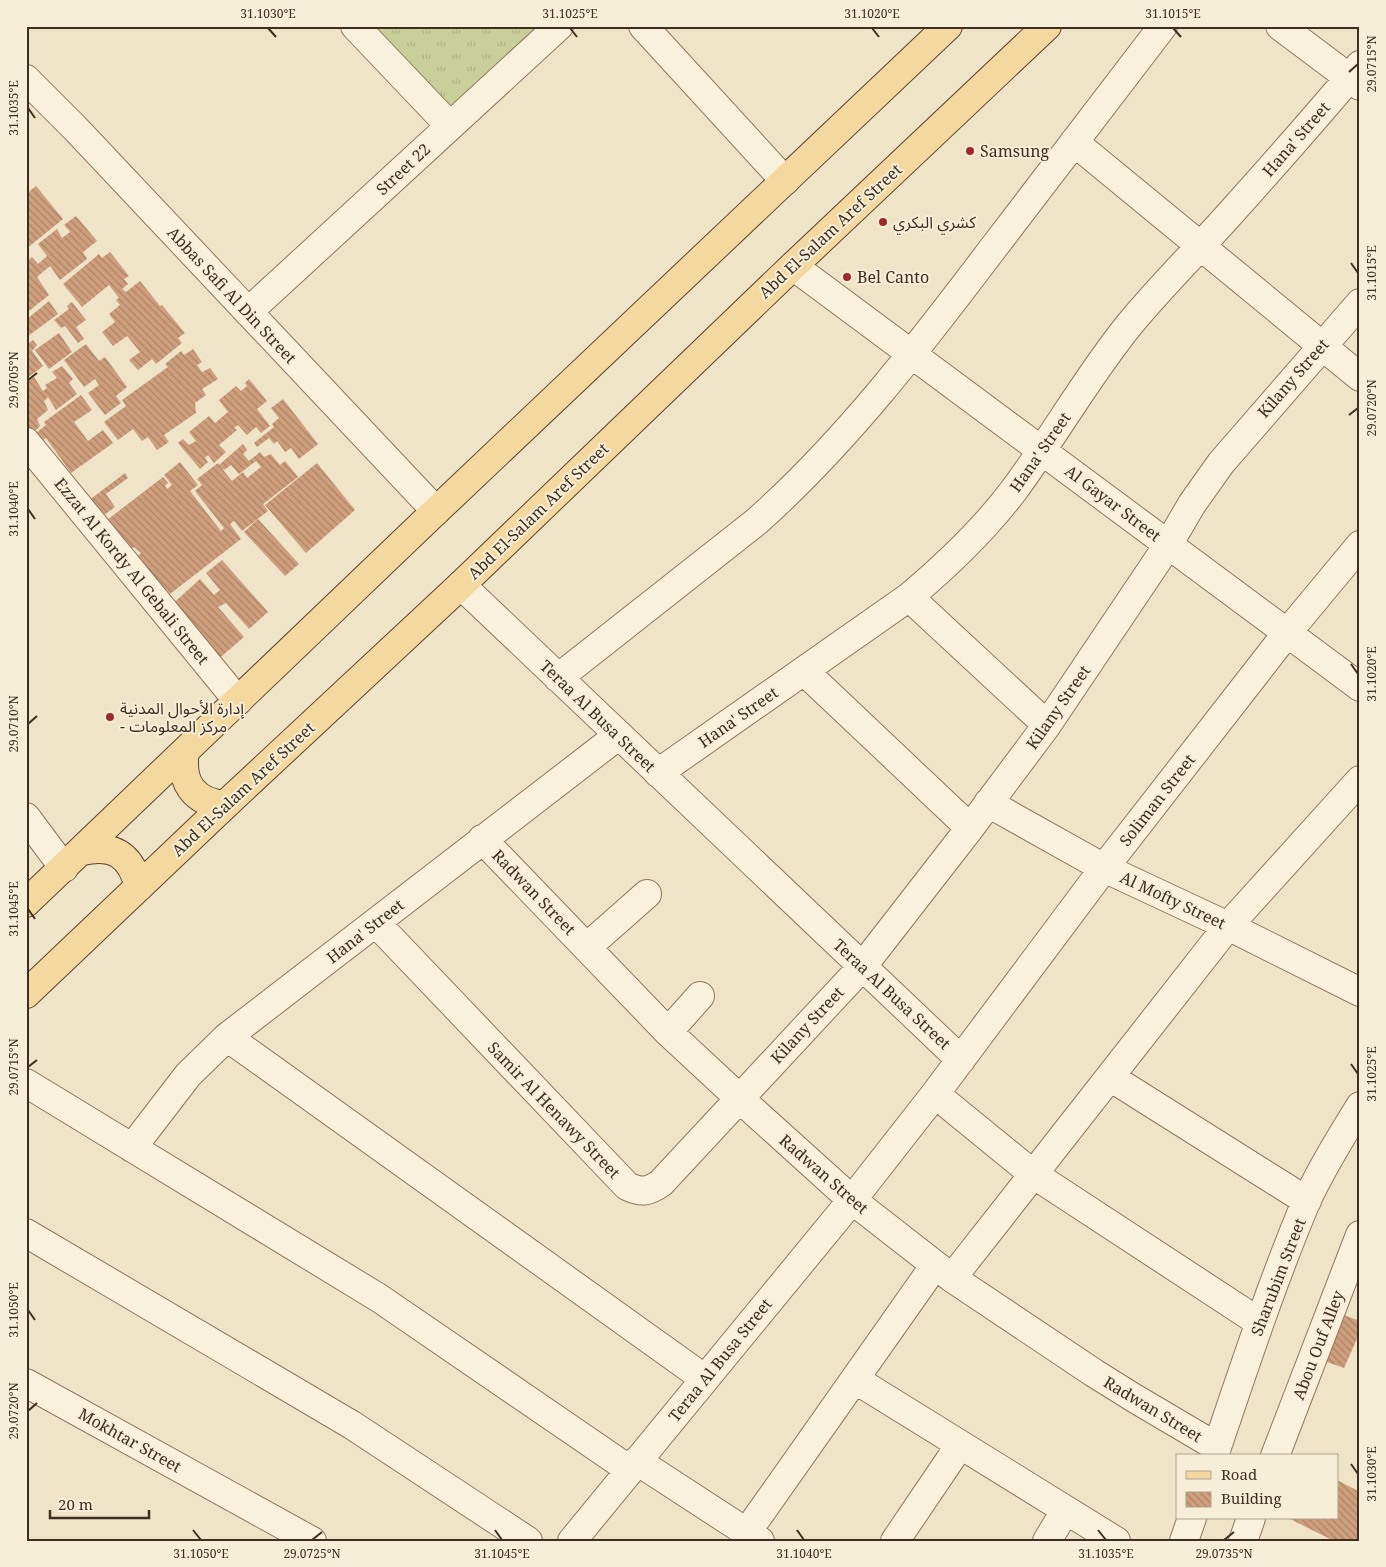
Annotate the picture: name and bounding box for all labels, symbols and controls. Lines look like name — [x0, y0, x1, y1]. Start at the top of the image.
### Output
text: 31.1030°E — [240, 5, 296, 22]
text: 31.1025°E — [542, 5, 598, 22]
text: 31.1020°E — [844, 5, 900, 22]
text: 31.1015°E — [1145, 5, 1201, 22]
text: 29.0715°N — [1363, 35, 1380, 93]
text: 31.1035°E — [5, 80, 22, 136]
street label: Hana' Street — [1257, 97, 1335, 181]
street label: Street 22 — [371, 138, 435, 200]
place label: Samsung — [980, 140, 1050, 162]
marker: Samsung — [964, 145, 976, 157]
street label: Abd El-Salam Aref Street — [754, 159, 907, 303]
place label: كشري البكري — [893, 211, 976, 235]
marker: كشري البكري — [877, 216, 889, 228]
street label: Abbas Safi Al Din Street — [163, 222, 302, 369]
text: 31.1015°E — [1363, 245, 1380, 301]
place label: Bel Canto — [857, 266, 929, 288]
marker: Bel Canto — [841, 271, 853, 283]
street label: Kilany Street — [1253, 333, 1334, 422]
text: 29.0705°N — [5, 351, 22, 409]
text: 29.0720°N — [1363, 379, 1380, 437]
street label: Hana' Street — [1004, 407, 1076, 496]
street label: Abd El-Salam Aref Street — [463, 438, 614, 584]
street label: Al Gayar Street — [1061, 460, 1166, 547]
street label: Ezzat Al Kordy Al Gebali Street — [50, 473, 214, 669]
text: 31.1040°E — [5, 481, 22, 537]
text: 31.1020°E — [1363, 646, 1380, 702]
street label: Teraa Al Busa Street — [535, 655, 661, 777]
street label: Kilany Street — [1021, 660, 1095, 753]
street label: Hana' Street — [694, 681, 783, 753]
text: 29.0710°N — [5, 695, 22, 753]
place label: إدارة الأحوال المدنية - مركز المعلومات — [120, 697, 245, 737]
marker: إدارة الأحوال المدنية - مركز المعلومات — [104, 711, 116, 723]
street label: Abd El-Salam Aref Street — [167, 717, 320, 861]
street label: Soliman Street — [1114, 749, 1200, 851]
street label: Radwan Street — [487, 844, 581, 940]
street label: Al Mofty Street — [1117, 866, 1230, 934]
text: 31.1045°E — [5, 881, 22, 937]
street label: Hana' Street — [322, 894, 409, 968]
street label: Teraa Al Busa Street — [829, 934, 956, 1054]
street label: Kilany Street — [765, 981, 849, 1068]
street label: Samir Al Henawy Street — [483, 1037, 625, 1183]
text: 29.0715°N — [5, 1038, 22, 1096]
text: 31.1025°E — [1363, 1046, 1380, 1102]
street label: Radwan Street — [775, 1129, 873, 1219]
street label: Sharubim Street — [1245, 1215, 1311, 1339]
text: 31.1050°E — [5, 1282, 22, 1338]
street label: Abou Ouf Alley — [1287, 1286, 1349, 1403]
street label: Teraa Al Busa Street — [663, 1293, 777, 1426]
street label: Radwan Street — [1100, 1371, 1207, 1447]
text: 29.0720°N — [5, 1382, 22, 1440]
street label: Mokhtar Street — [74, 1403, 186, 1478]
text: 31.1030°E — [1363, 1446, 1380, 1502]
legend — [1176, 1454, 1338, 1520]
text: Road — [1221, 1464, 1257, 1484]
scale bar — [50, 1487, 149, 1519]
text: Building — [1221, 1488, 1282, 1508]
text: 20 m — [58, 1494, 93, 1514]
text: 31.1050°E — [173, 1545, 229, 1562]
text: 29.0725°N — [283, 1545, 341, 1562]
text: 31.1045°E — [474, 1545, 530, 1562]
text: 31.1040°E — [776, 1545, 832, 1562]
text: 31.1035°E — [1078, 1545, 1134, 1562]
text: 29.0735°N — [1195, 1545, 1253, 1562]

